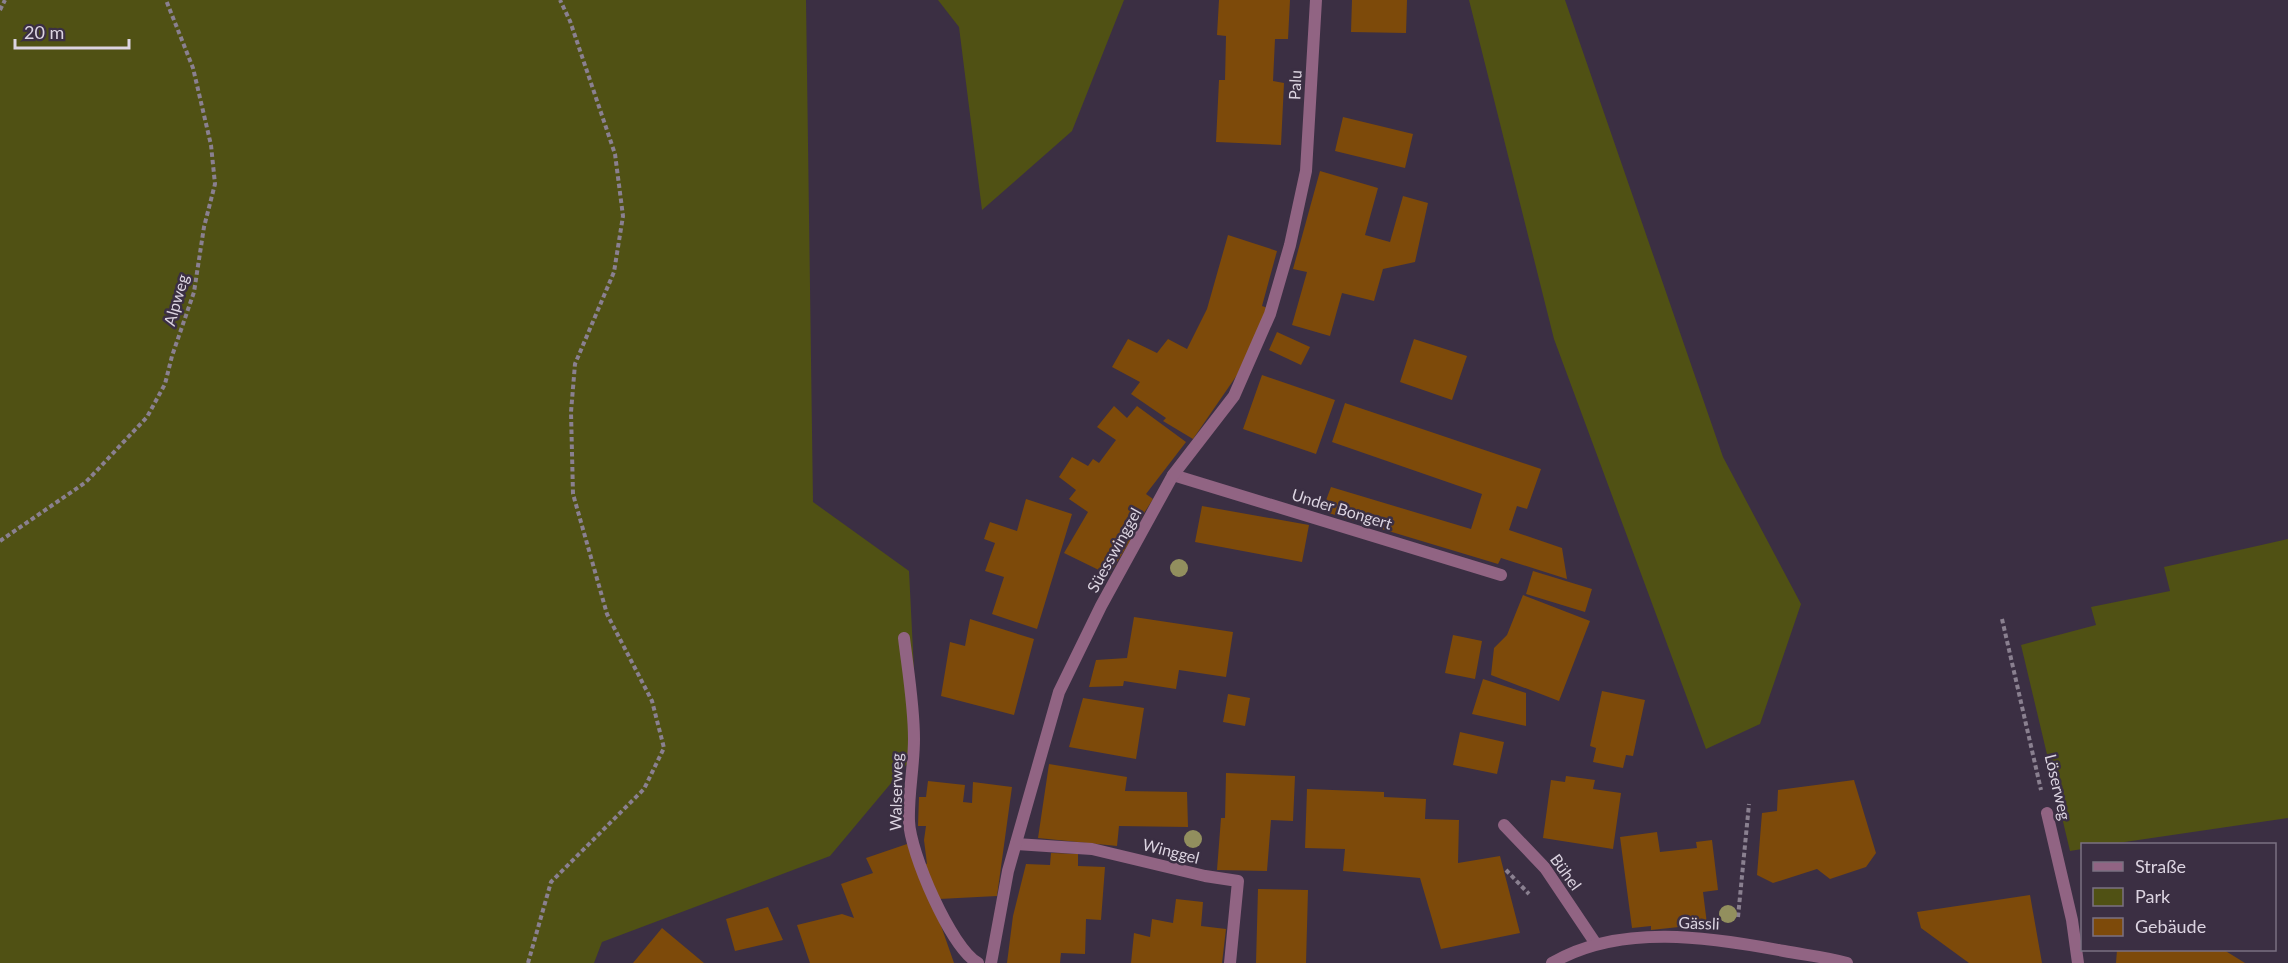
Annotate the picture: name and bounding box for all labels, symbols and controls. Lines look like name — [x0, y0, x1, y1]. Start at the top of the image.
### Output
scale bar — [15, 12, 129, 50]
text: 20 m — [24, 21, 64, 43]
street label: Palu — [1284, 69, 1305, 100]
street label: Alpweg — [159, 272, 192, 328]
street label: Under Bongert — [1290, 484, 1395, 533]
street label: Süesswinggel — [1083, 504, 1145, 595]
street label: Löserweg — [2042, 752, 2075, 822]
street label: Walserweg — [885, 753, 906, 831]
street label: Winggel — [1141, 834, 1202, 867]
legend — [2081, 843, 2276, 951]
street label: Bühel — [1547, 850, 1586, 894]
text: Straße — [2135, 855, 2186, 877]
text: Park — [2135, 885, 2171, 907]
street label: Gässli — [1678, 912, 1720, 933]
text: Gebäude — [2135, 915, 2206, 937]

